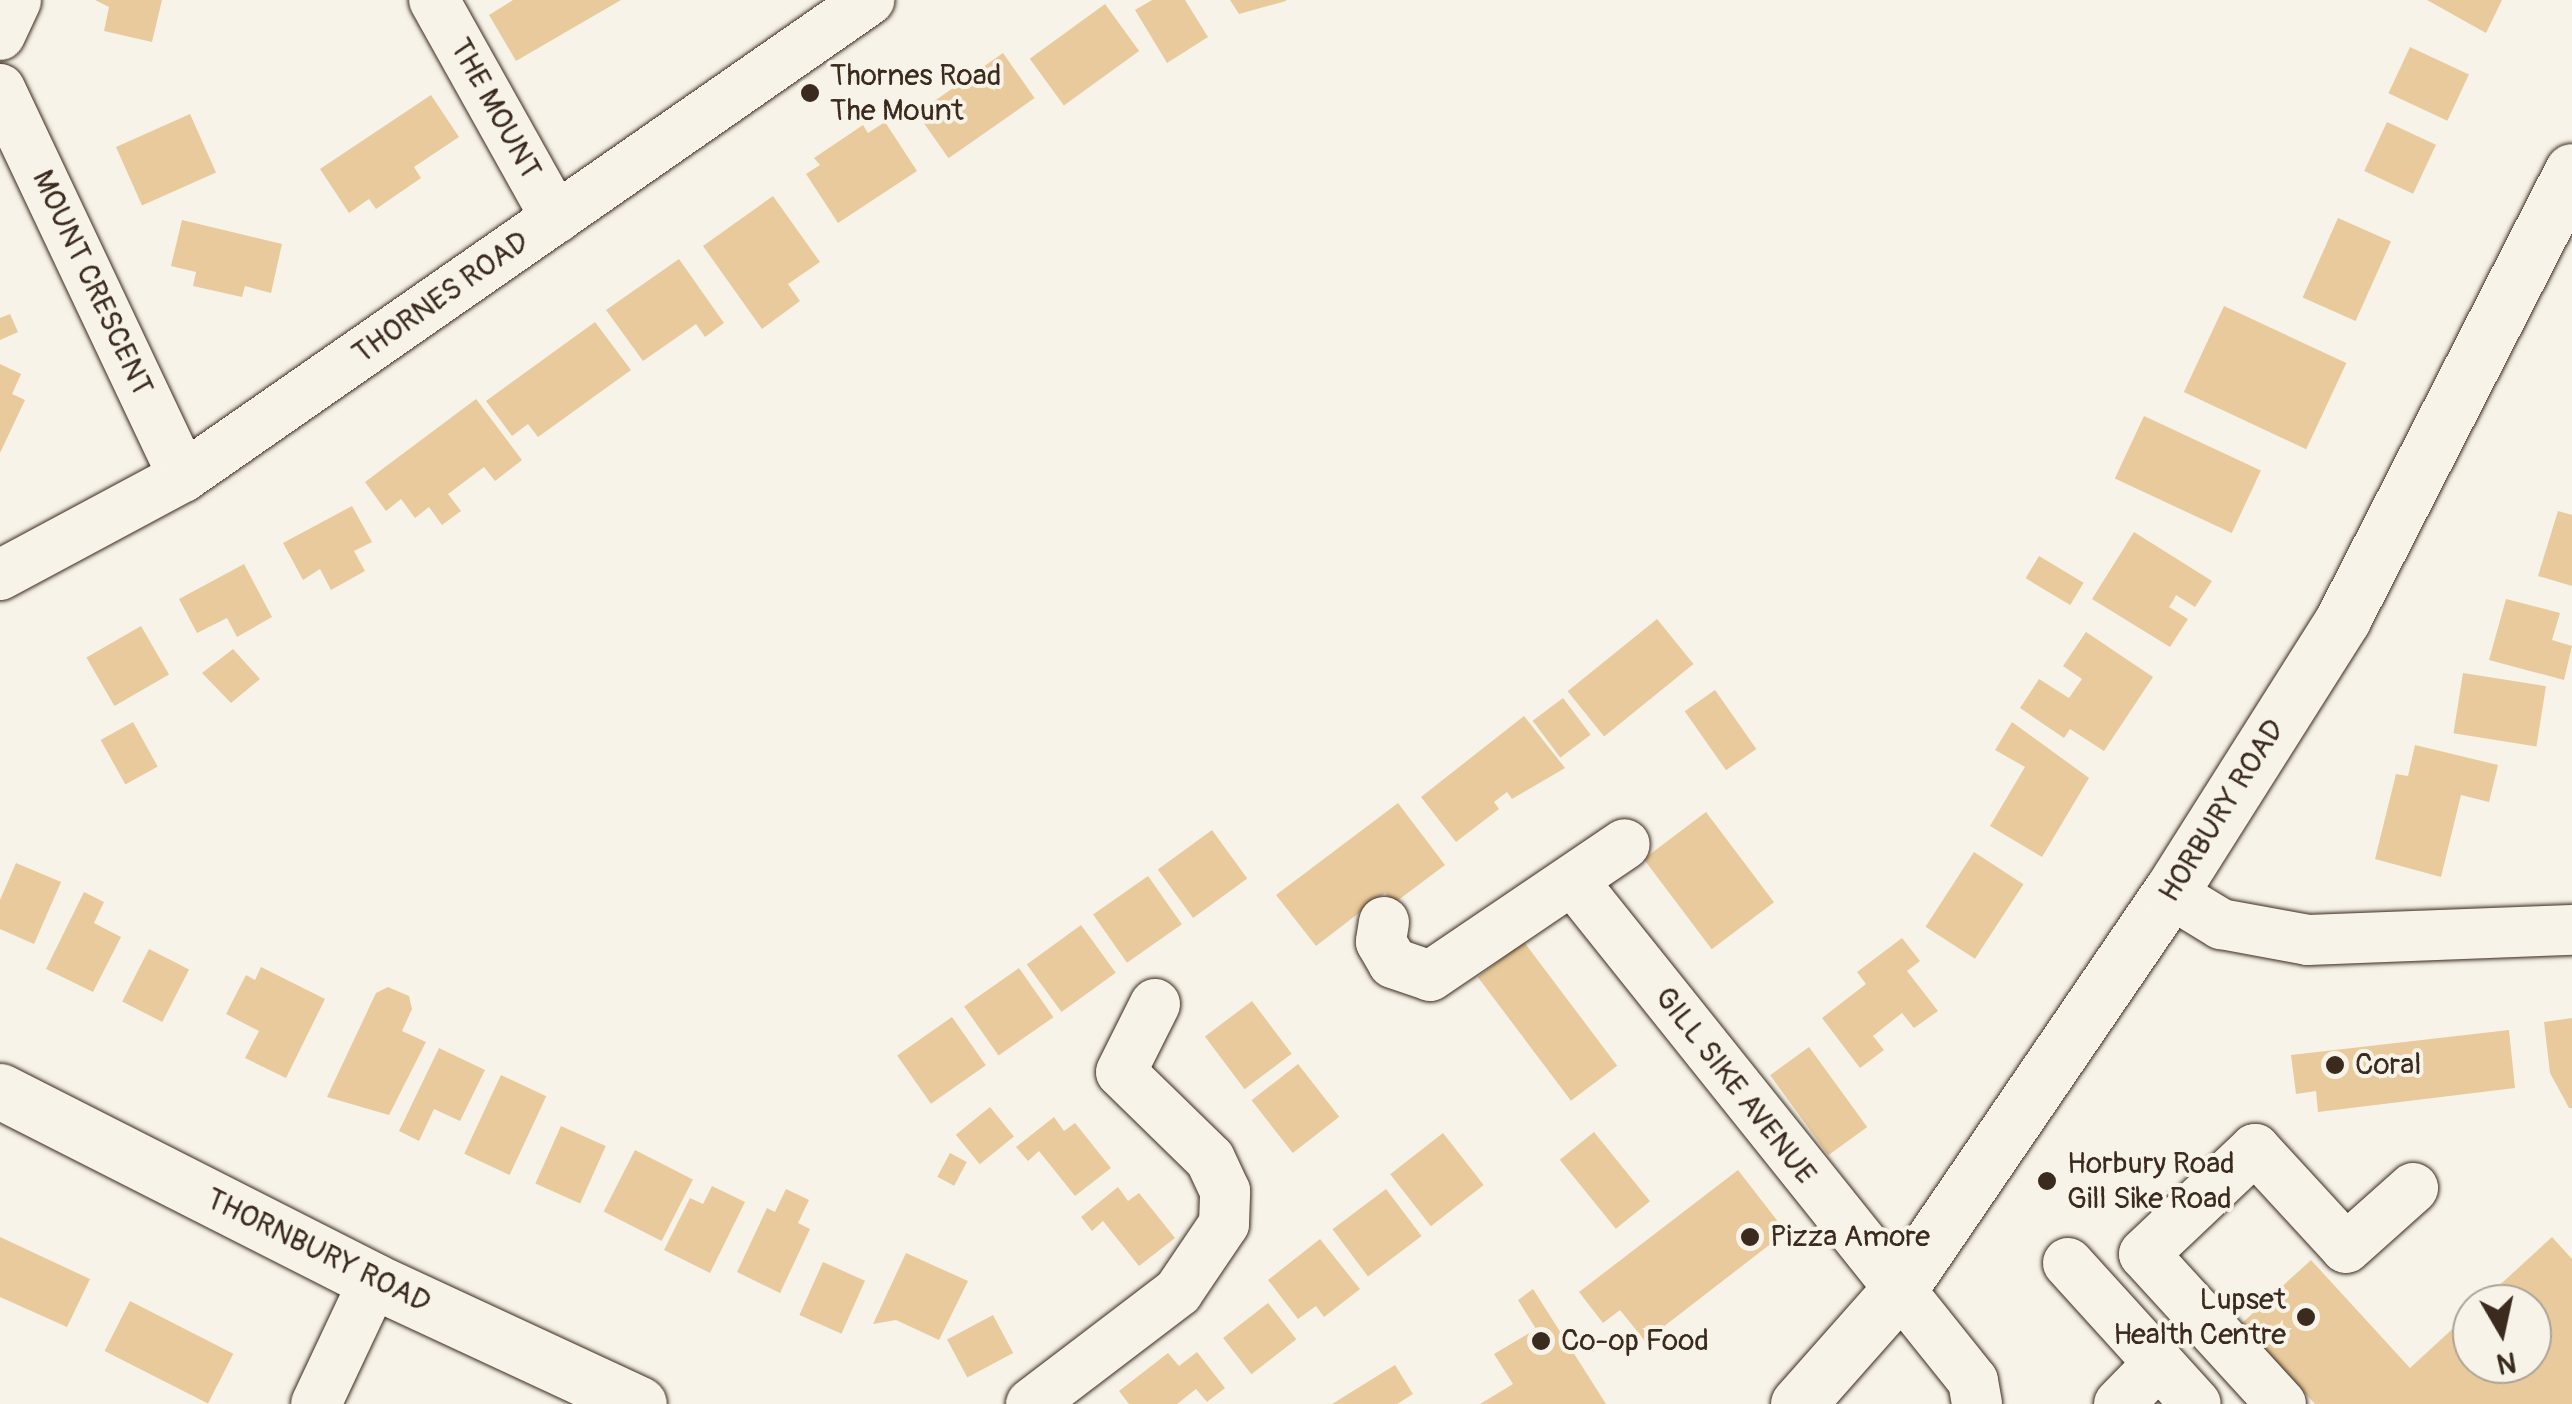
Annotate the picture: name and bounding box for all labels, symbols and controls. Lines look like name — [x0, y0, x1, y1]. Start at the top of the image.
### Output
street label: THE MOUNT — [442, 32, 548, 186]
place label: Thornes Road The Mount — [830, 58, 1001, 128]
marker: Thornes Road The Mount — [799, 82, 821, 104]
street label: MOUNT CRESCENT — [24, 165, 160, 401]
street label: THORNES ROAD — [346, 224, 536, 372]
street label: HORBURY ROAD — [2152, 713, 2292, 909]
street label: GILL SIKE AVENUE — [1647, 980, 1823, 1192]
place label: Coral — [2355, 1047, 2421, 1083]
marker: Coral — [2324, 1054, 2346, 1076]
place label: Horbury Road Gill Sike Road — [2067, 1146, 2235, 1216]
marker: Horbury Road Gill Sike Road — [2036, 1170, 2058, 1192]
street label: THORNBURY ROAD — [200, 1181, 436, 1321]
place label: Pizza Amore — [1770, 1219, 1930, 1255]
marker: Pizza Amore — [1739, 1226, 1761, 1248]
place label: Lupset Health Centre — [2113, 1282, 2286, 1352]
north arrow — [2452, 1284, 2552, 1384]
marker: Lupset Health Centre — [2295, 1306, 2317, 1328]
place label: Co-op Food — [1561, 1323, 1709, 1359]
marker: Co-op Food — [1530, 1330, 1552, 1352]
text: N — [2494, 1343, 2519, 1381]

